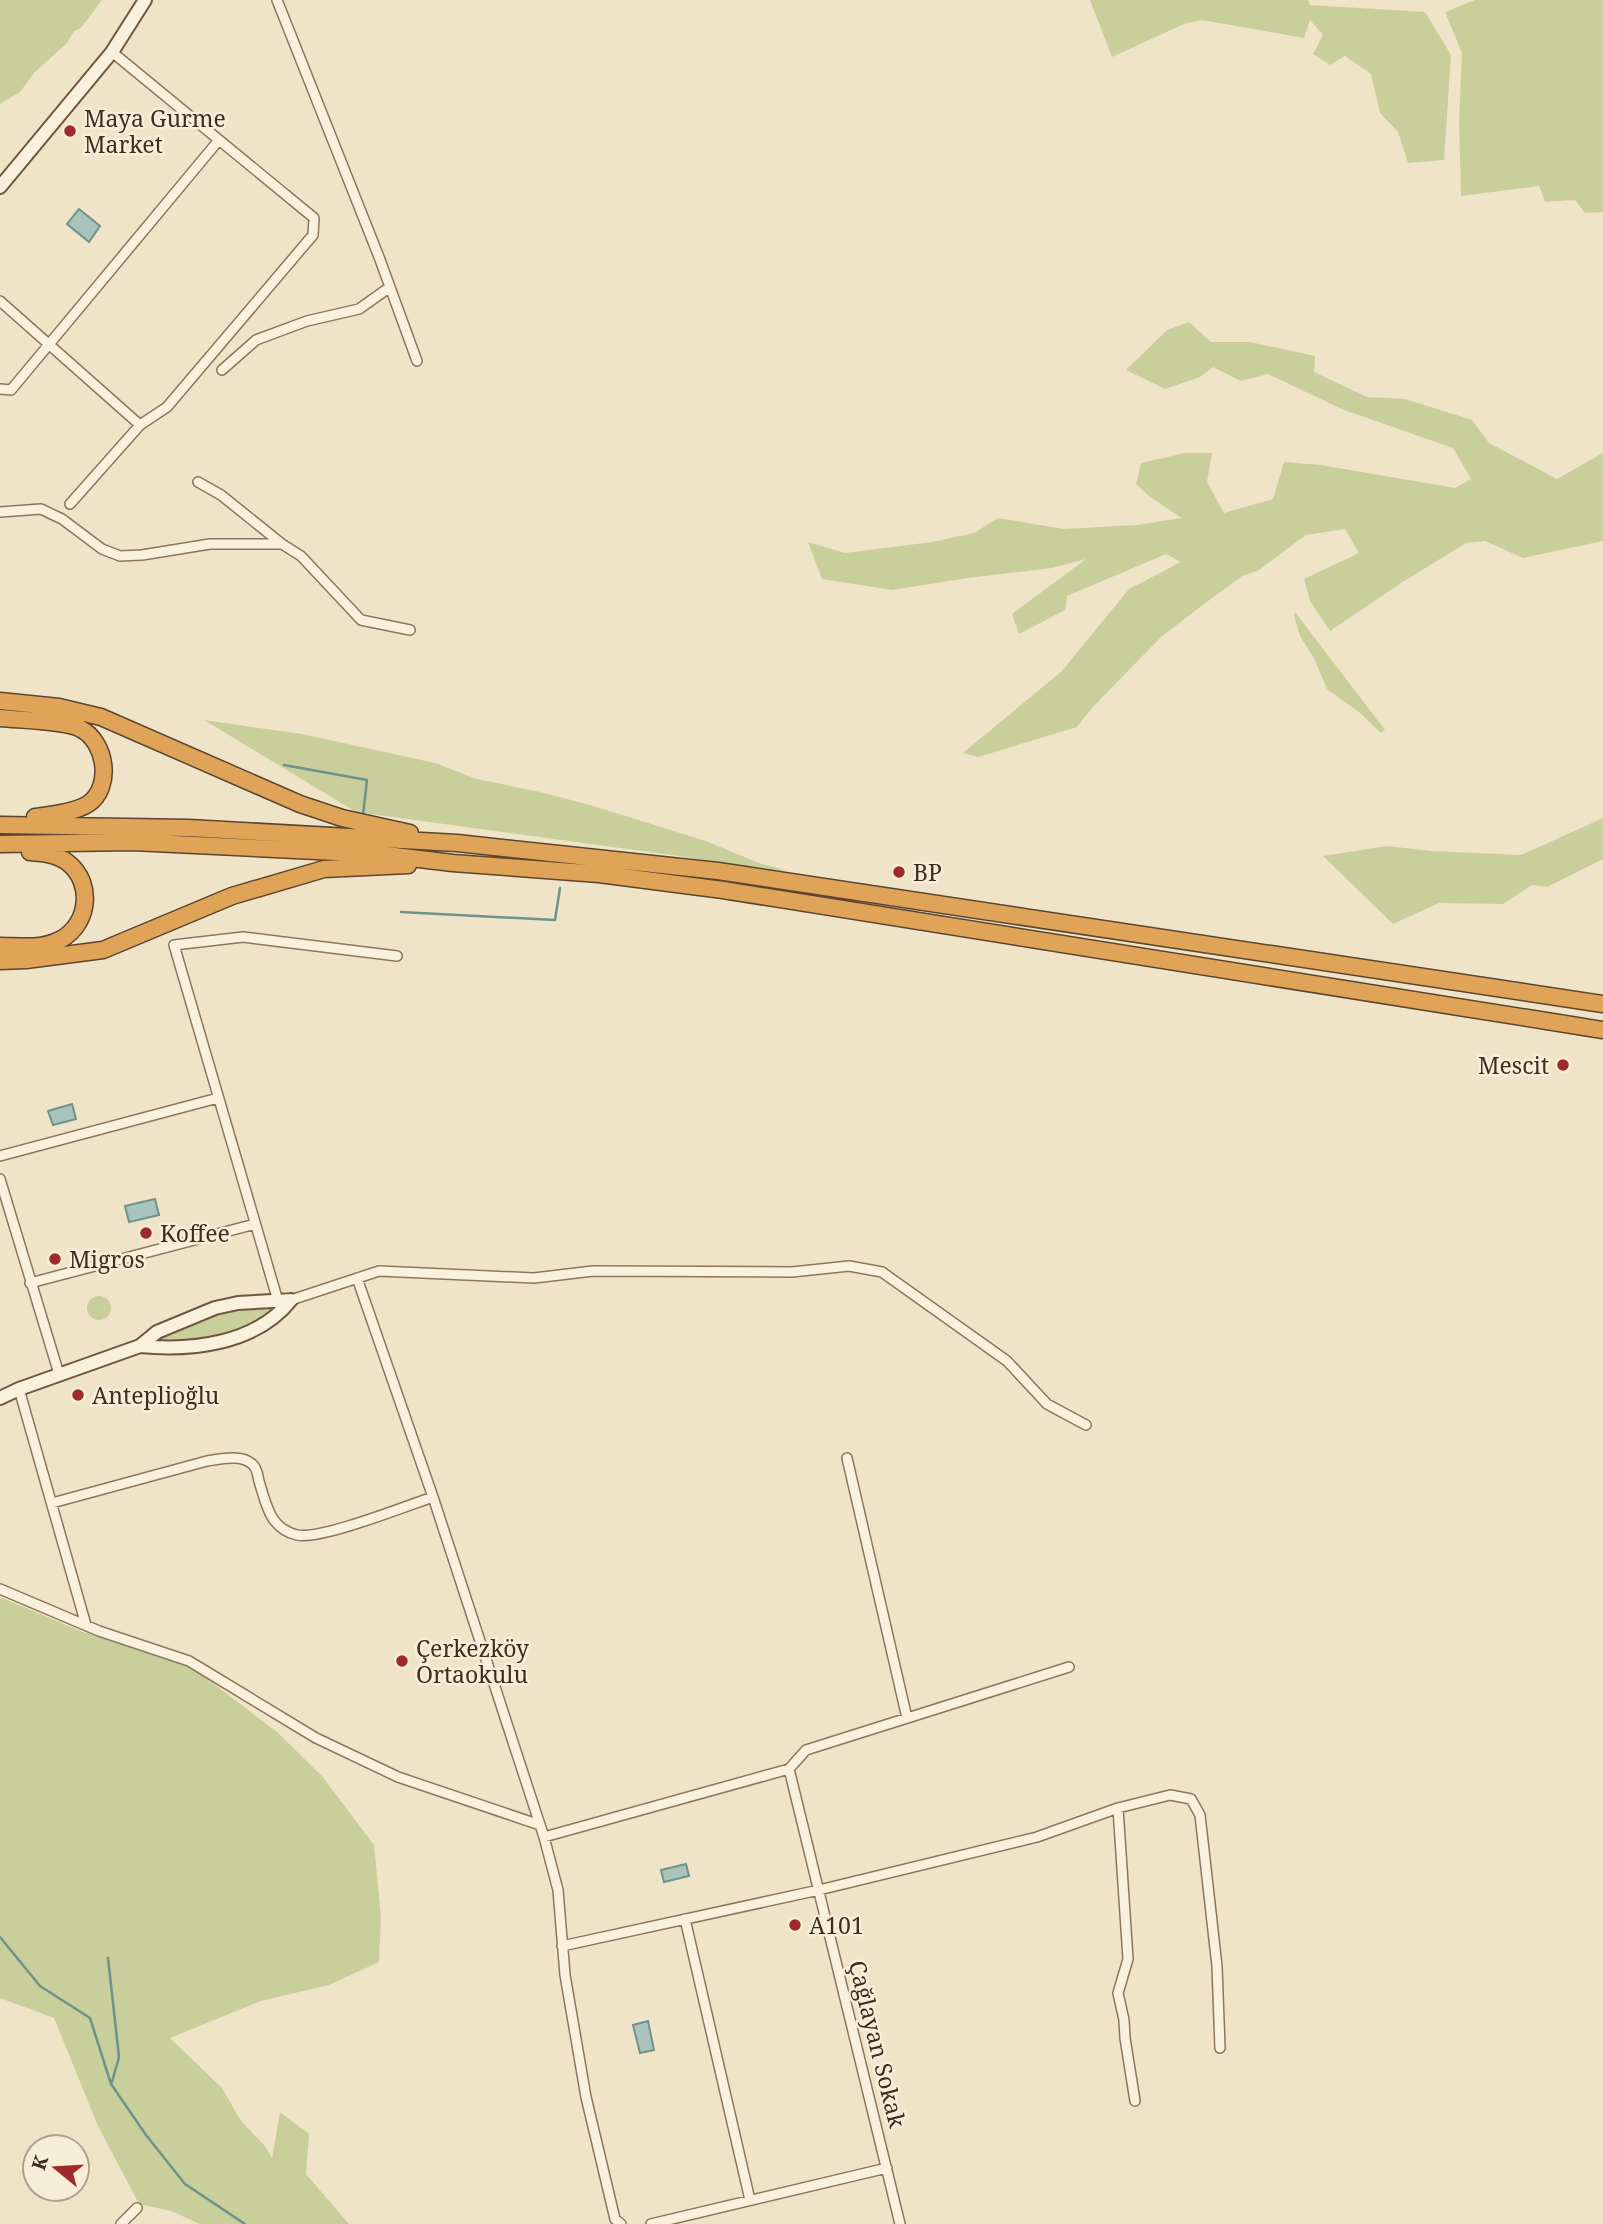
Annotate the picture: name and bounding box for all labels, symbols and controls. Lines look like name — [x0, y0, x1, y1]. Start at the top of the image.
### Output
place label: Maya Gurme Market — [84, 102, 226, 160]
marker: Maya Gurme Market — [62, 123, 78, 139]
place label: BP — [913, 856, 942, 888]
marker: BP — [891, 864, 907, 880]
place label: Mescit — [1478, 1049, 1549, 1081]
marker: Mescit — [1555, 1057, 1571, 1073]
place label: Koffee — [160, 1217, 230, 1249]
marker: Koffee — [138, 1225, 154, 1241]
place label: Migros — [69, 1243, 145, 1275]
marker: Migros — [47, 1251, 63, 1267]
place label: Anteplioğlu — [92, 1379, 220, 1411]
marker: Anteplioğlu — [70, 1387, 86, 1403]
place label: Çerkezköy Ortaokulu — [416, 1632, 529, 1690]
marker: Çerkezköy Ortaokulu — [394, 1653, 410, 1669]
place label: A101 — [809, 1909, 864, 1941]
marker: A101 — [787, 1917, 803, 1933]
street label: Çağlayan Sokak — [842, 1957, 914, 2132]
north arrow — [21, 2133, 91, 2203]
text: K — [25, 2152, 54, 2173]

